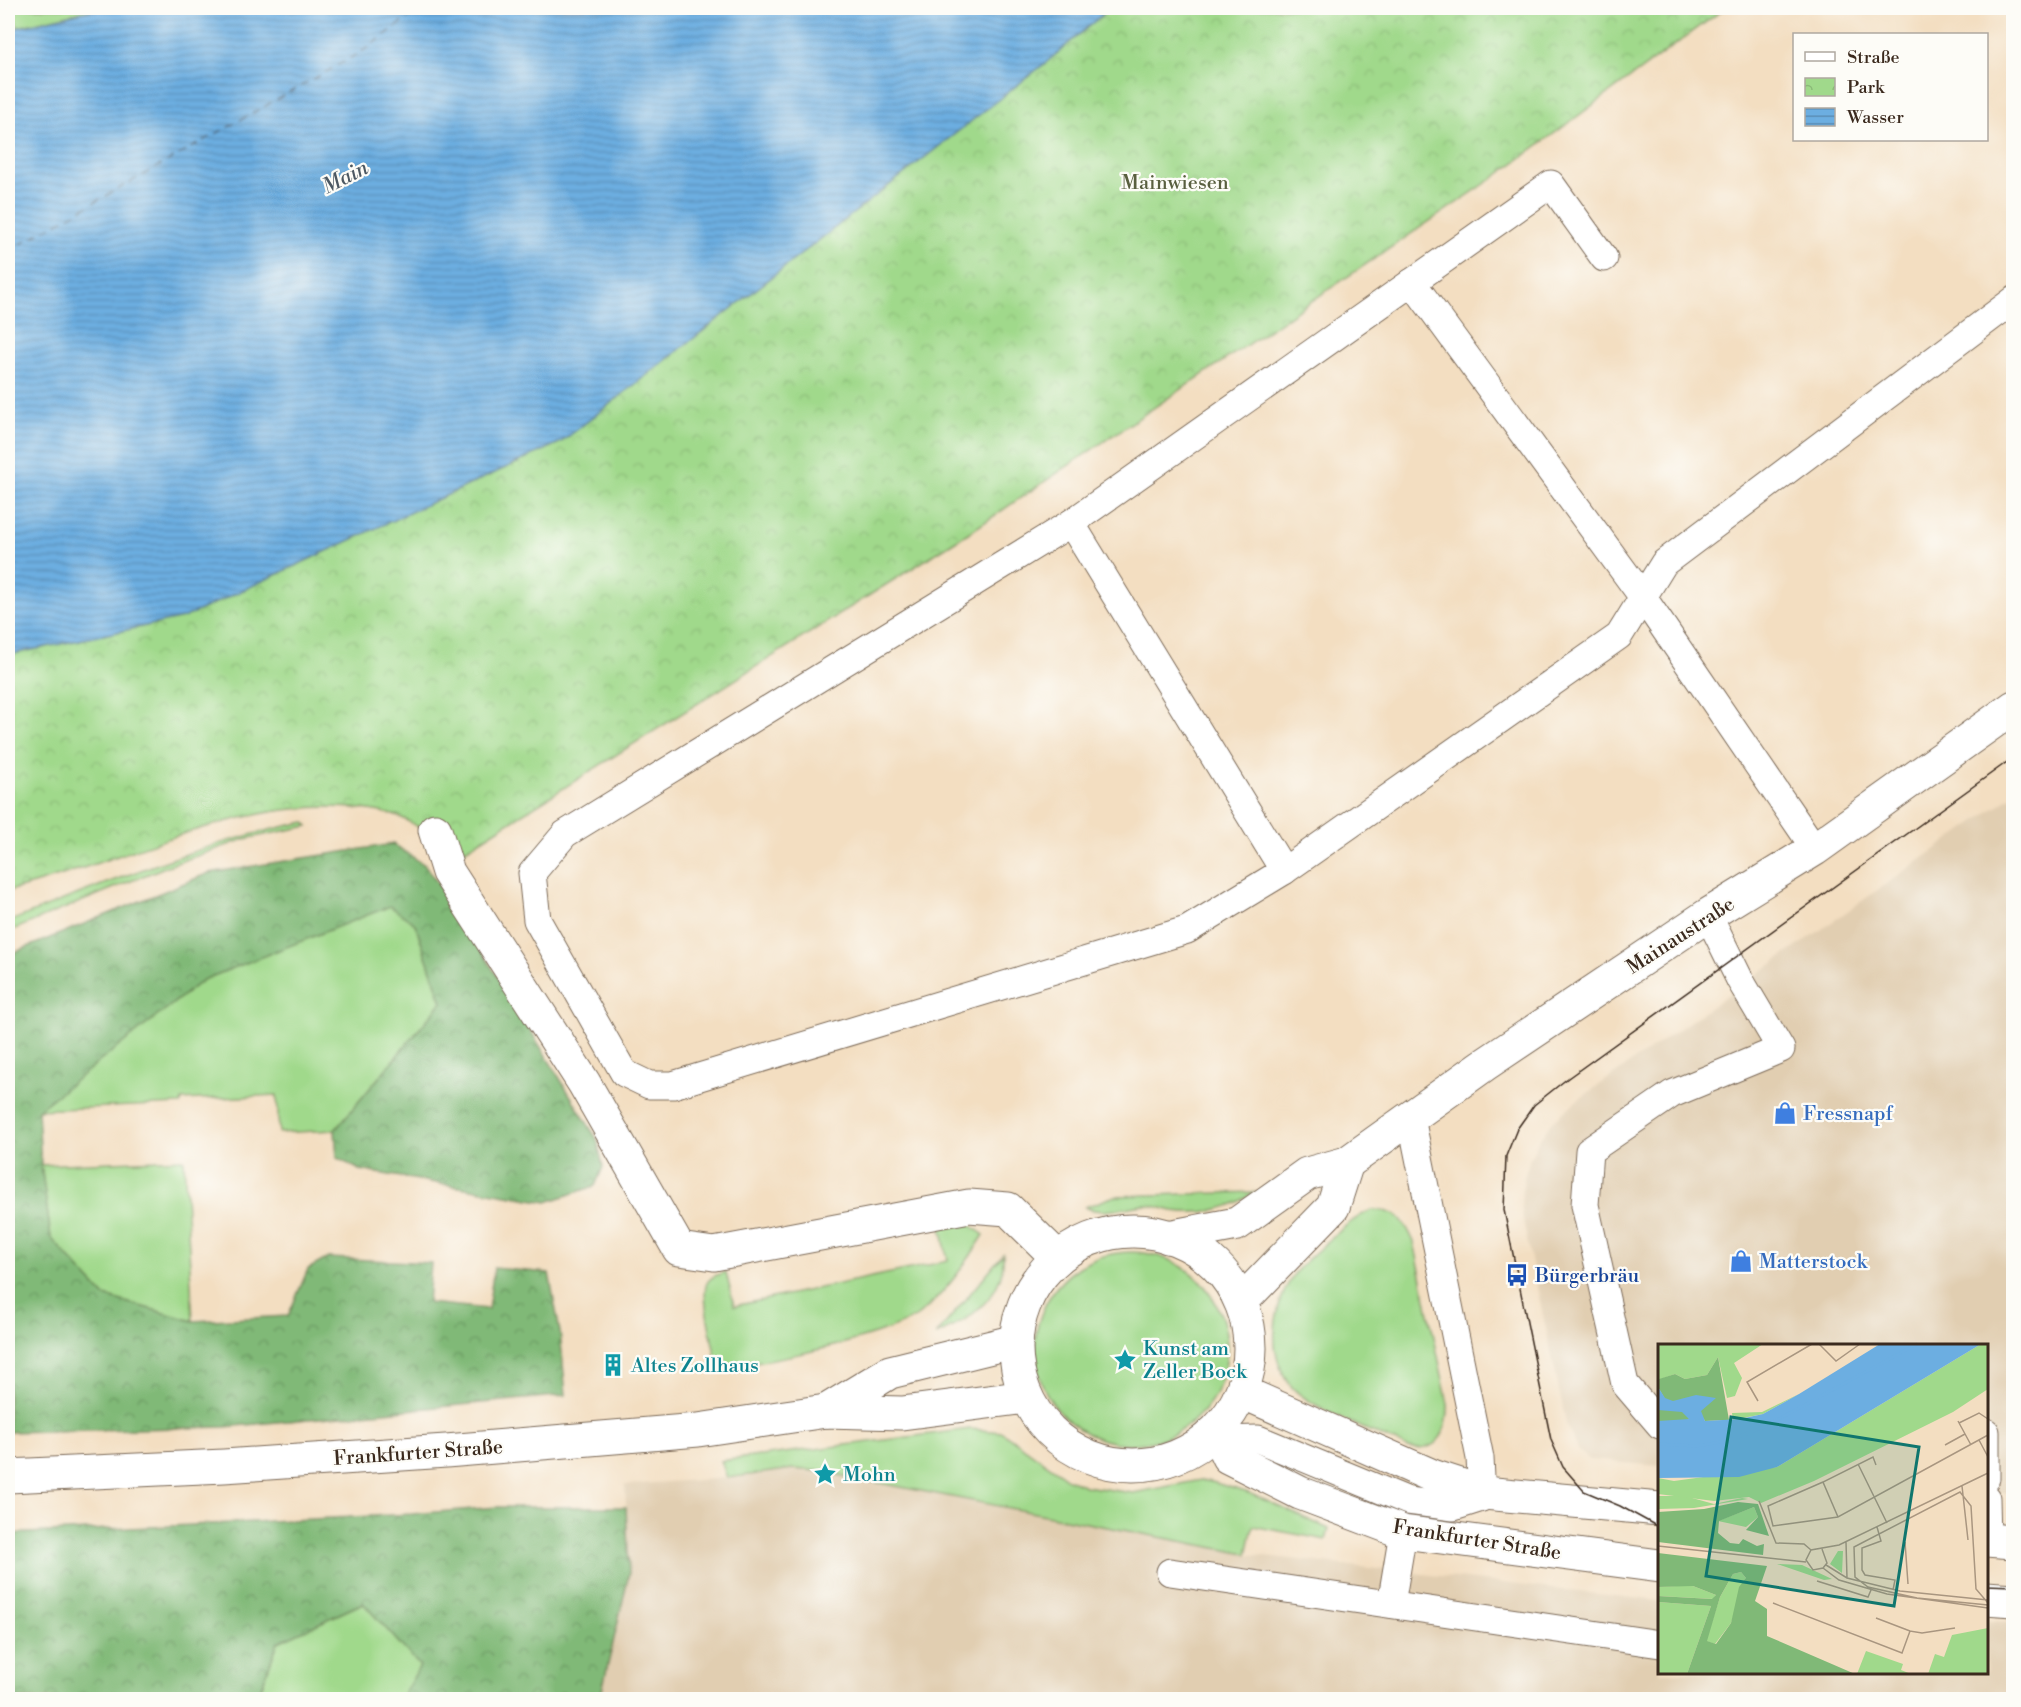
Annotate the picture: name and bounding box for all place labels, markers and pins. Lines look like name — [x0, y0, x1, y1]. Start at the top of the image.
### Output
shop icon: Fressnapf — [1772, 1100, 1798, 1126]
place label: Fressnapf — [1803, 1102, 1893, 1127]
shop icon: Matterstock — [1728, 1248, 1754, 1274]
place label: Matterstock — [1759, 1250, 1869, 1275]
bus stop icon: Bürgerbräu — [1504, 1262, 1530, 1288]
place label: Bürgerbräu — [1534, 1264, 1640, 1289]
place label: Kunst am Zeller Bock — [1143, 1337, 1248, 1385]
place icon: Kunst am Zeller Bock — [1112, 1347, 1138, 1373]
building icon: Altes Zollhaus — [600, 1352, 626, 1378]
place label: Altes Zollhaus — [630, 1354, 759, 1379]
place icon: Mohn — [812, 1461, 838, 1487]
place label: Mohn — [843, 1463, 896, 1488]

